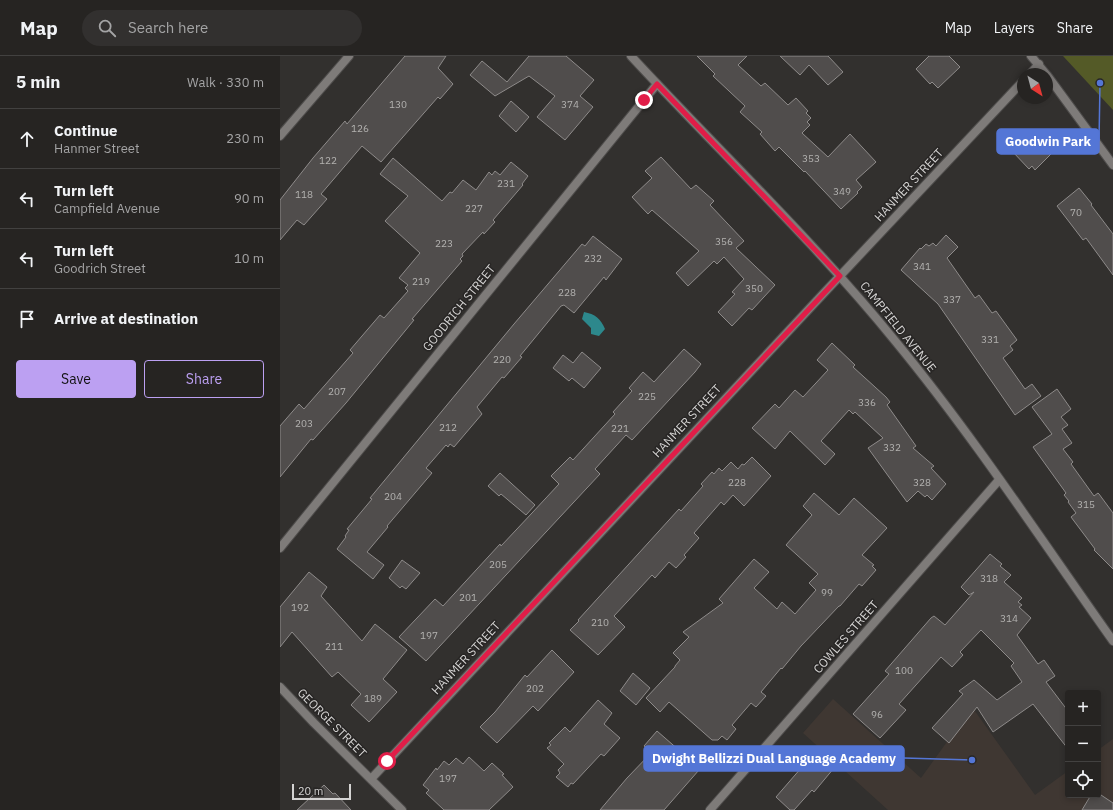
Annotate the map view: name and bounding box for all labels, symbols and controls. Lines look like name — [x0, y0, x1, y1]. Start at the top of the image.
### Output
search box — [82, 10, 362, 46]
text: Map — [20, 16, 58, 40]
icon: search — [96, 17, 118, 39]
text: Search here — [128, 18, 208, 37]
text: Map — [945, 19, 972, 37]
text: Layers — [994, 19, 1035, 37]
text: Share — [1057, 19, 1093, 37]
north arrow — [1017, 68, 1053, 104]
text: 5 min — [16, 71, 60, 93]
text: Walk · 330 m — [187, 74, 264, 91]
route end — [635, 91, 653, 109]
house number: 130 — [389, 98, 407, 111]
house number: 374 — [561, 98, 579, 111]
text: Continue — [54, 121, 118, 140]
house number: 126 — [351, 122, 369, 135]
icon: ahead — [16, 128, 38, 150]
callout: Goodwin Park — [997, 129, 1099, 154]
text: 230 m — [226, 130, 264, 147]
text: Goodwin Park — [1005, 133, 1091, 150]
text: Hanmer Street — [54, 140, 140, 157]
street label: HANMER STREET — [871, 145, 946, 224]
house number: 353 — [802, 152, 820, 165]
house number: 122 — [319, 154, 337, 167]
house number: 231 — [497, 177, 515, 190]
text: Turn left — [54, 181, 114, 200]
house number: 349 — [833, 185, 851, 198]
icon: left — [16, 188, 38, 210]
house number: 118 — [295, 188, 313, 201]
text: 90 m — [234, 190, 264, 207]
text: Campfield Avenue — [54, 200, 160, 217]
house number: 227 — [465, 202, 483, 215]
house number: 70 — [1070, 206, 1082, 219]
house number: 356 — [715, 235, 733, 248]
house number: 223 — [435, 237, 453, 250]
text: Turn left — [54, 241, 114, 260]
icon: left — [16, 248, 38, 270]
text: 10 m — [234, 250, 264, 267]
house number: 232 — [584, 252, 602, 265]
text: Goodrich Street — [54, 260, 146, 277]
house number: 341 — [913, 260, 931, 273]
street label: GOODRICH STREET — [419, 261, 498, 354]
house number: 219 — [412, 275, 430, 288]
street label: CAMPFIELD AVENUE — [857, 278, 940, 375]
house number: 350 — [745, 282, 763, 295]
house number: 228 — [558, 286, 576, 299]
house number: 337 — [943, 293, 961, 306]
icon: arrive — [16, 308, 38, 330]
text: Arrive at destination — [54, 309, 198, 328]
house number: 331 — [981, 333, 999, 346]
house number: 220 — [493, 353, 511, 366]
button: Save — [16, 360, 136, 398]
button: Share — [144, 360, 264, 398]
street label: HANMER STREET — [649, 381, 724, 460]
house number: 207 — [328, 385, 346, 398]
house number: 225 — [638, 390, 656, 403]
house number: 336 — [858, 396, 876, 409]
house number: 203 — [295, 417, 313, 430]
house number: 212 — [439, 421, 457, 434]
house number: 221 — [611, 422, 629, 435]
house number: 332 — [883, 441, 901, 454]
house number: 228 — [728, 476, 746, 489]
house number: 328 — [913, 476, 931, 489]
house number: 204 — [384, 490, 402, 503]
house number: 315 — [1077, 498, 1095, 511]
house number: 205 — [489, 558, 507, 571]
house number: 318 — [980, 572, 998, 585]
house number: 99 — [821, 586, 833, 599]
house number: 201 — [459, 591, 477, 604]
street label: COWLES STREET — [810, 597, 881, 676]
house number: 192 — [291, 601, 309, 614]
house number: 314 — [1000, 612, 1018, 625]
house number: 210 — [591, 616, 609, 629]
street label: HANMER STREET — [428, 618, 503, 697]
house number: 197 — [420, 629, 438, 642]
house number: 211 — [325, 640, 343, 653]
house number: 100 — [895, 664, 913, 677]
house number: 202 — [526, 682, 544, 695]
street label: GEORGE STREET — [295, 685, 370, 760]
map controls — [1065, 690, 1101, 798]
button: + — [1065, 690, 1101, 726]
house number: 189 — [364, 692, 382, 705]
house number: 96 — [871, 708, 883, 721]
button: − — [1065, 726, 1101, 762]
callout: Dwight Bellizzi Dual Language Academy — [644, 746, 904, 771]
text: Dwight Bellizzi Dual Language Academy — [652, 750, 896, 767]
route start — [378, 752, 396, 770]
button: locate — [1065, 762, 1101, 798]
house number: 197 — [439, 772, 457, 785]
scale bar — [292, 782, 351, 801]
text: 20 m — [298, 784, 323, 798]

